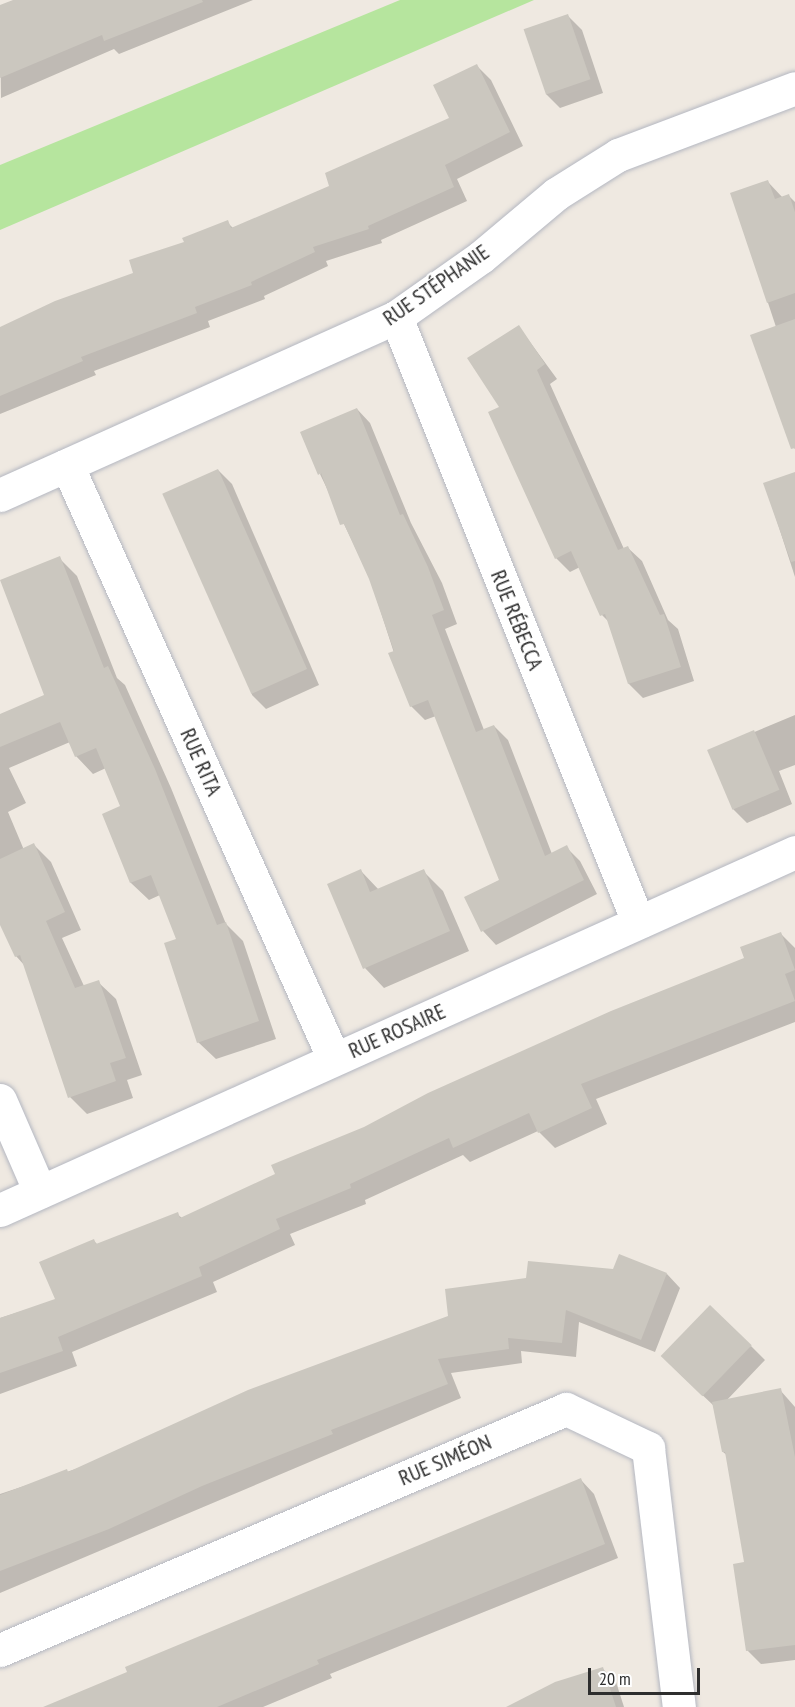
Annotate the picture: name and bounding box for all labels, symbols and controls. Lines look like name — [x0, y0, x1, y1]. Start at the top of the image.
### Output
street label: RUE STÉPHANIE — [378, 239, 494, 331]
street label: RUE RÉBECCA — [485, 566, 549, 674]
street label: RUE RITA — [175, 724, 227, 800]
street label: RUE ROSAIRE — [345, 998, 449, 1064]
street label: RUE SIMÉON — [395, 1429, 495, 1491]
scale bar — [591, 1656, 704, 1694]
text: 20 m — [599, 1667, 631, 1690]

